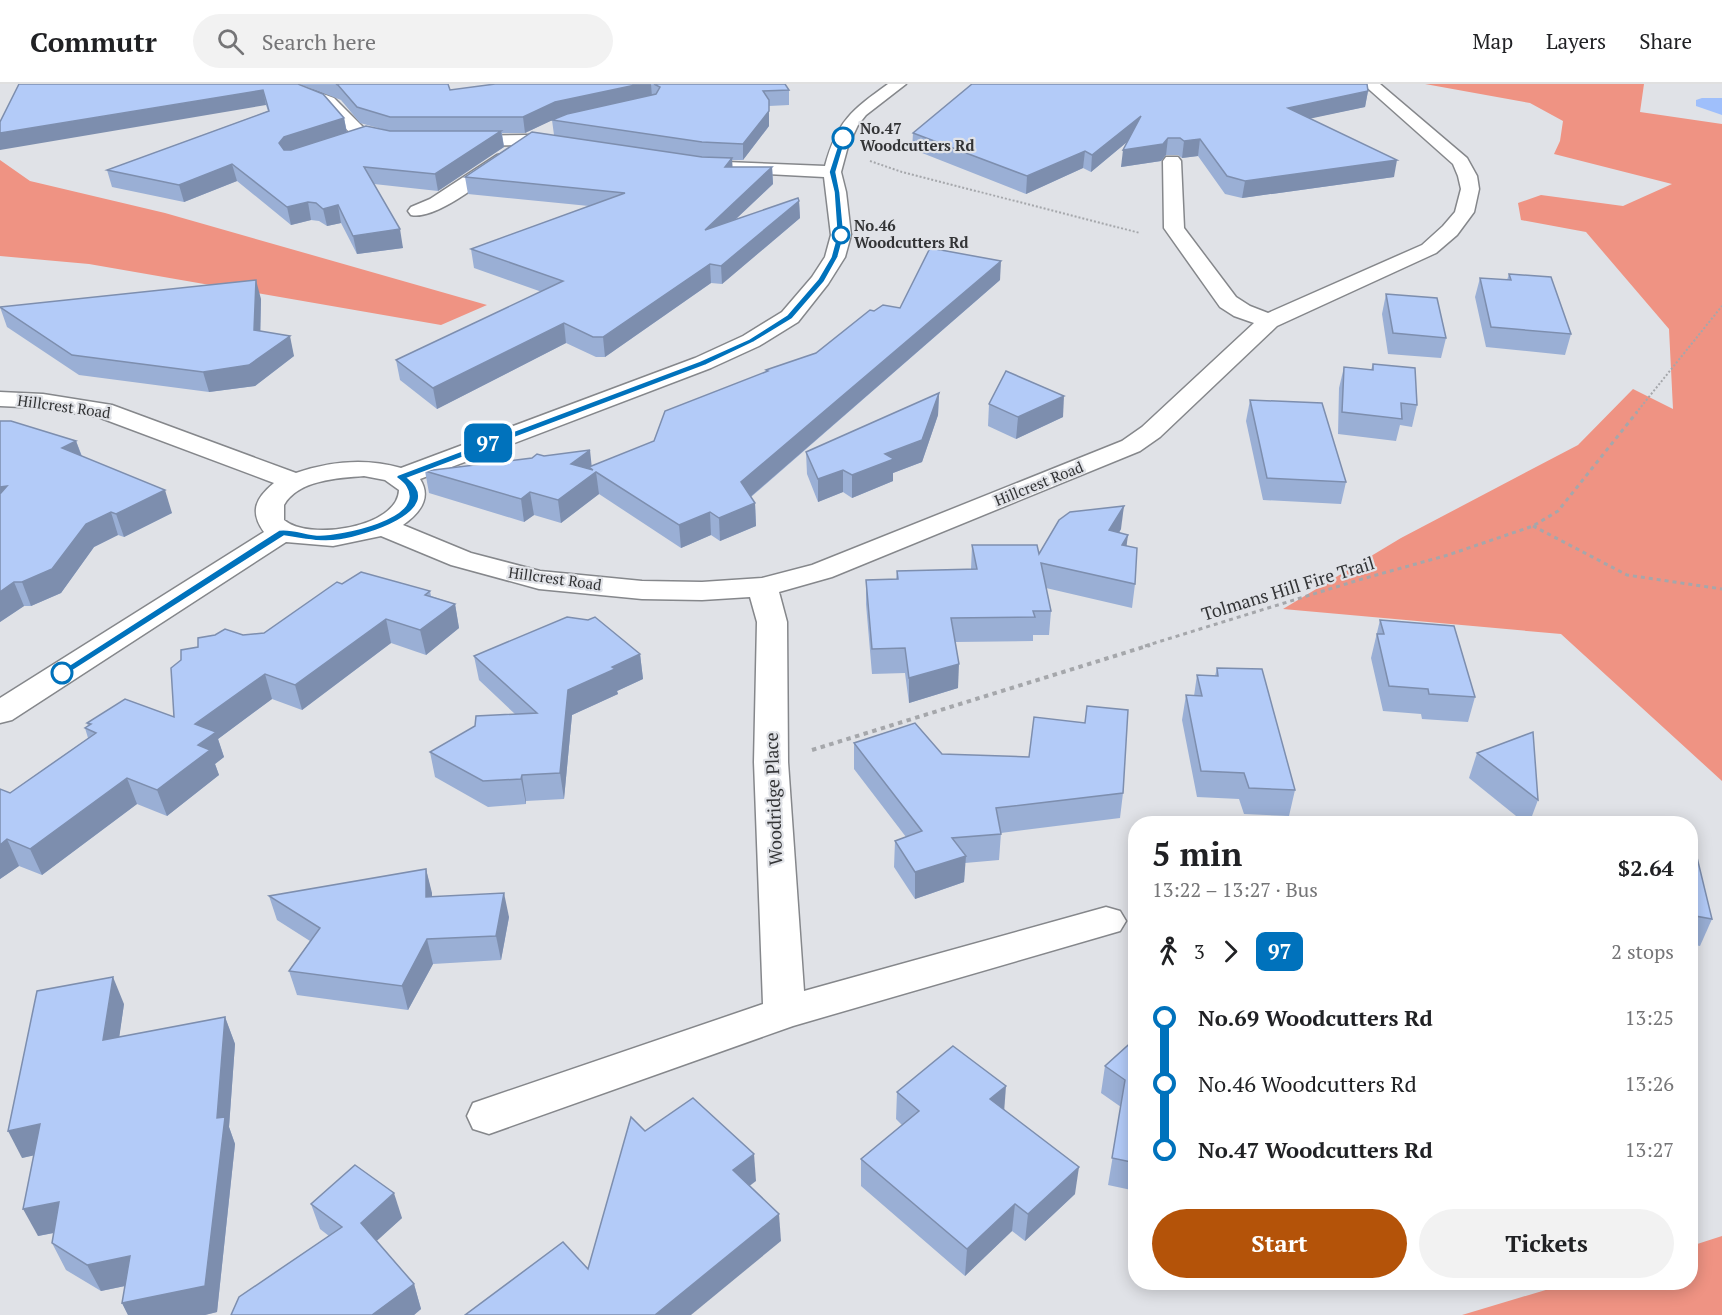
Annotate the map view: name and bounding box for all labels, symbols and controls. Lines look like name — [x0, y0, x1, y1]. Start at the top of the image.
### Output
search box — [193, 14, 613, 68]
text: Commutr — [30, 23, 157, 60]
icon: search — [214, 25, 247, 58]
text: Search here — [262, 27, 376, 56]
text: Map — [1472, 27, 1513, 55]
text: Layers — [1546, 27, 1606, 55]
text: Share — [1639, 27, 1692, 55]
place label: No.47 Woodcutters Rd — [860, 118, 974, 155]
marker: No.47 Woodcutters Rd — [832, 127, 854, 149]
place label: No.46 Woodcutters Rd — [854, 215, 968, 252]
marker: No.46 Woodcutters Rd — [832, 226, 850, 244]
street label: Hillcrest Road — [16, 390, 112, 422]
line badge: 97 — [461, 424, 515, 462]
text: 97 — [476, 429, 500, 457]
street label: Hillcrest Road — [991, 456, 1086, 510]
street label: Tolmans Hill Fire Trail — [1198, 550, 1377, 626]
street label: Hillcrest Road — [507, 562, 603, 594]
unlabelled marker — [51, 662, 73, 684]
street label: Woodridge Place — [759, 732, 787, 866]
text: 5 min — [1152, 832, 1242, 875]
text: $2.64 — [1618, 853, 1674, 882]
text: 13:22 – 13:27 · Bus — [1152, 876, 1318, 903]
icon: walk — [1152, 935, 1185, 968]
icon: forward — [1214, 935, 1247, 968]
text: 97 — [1268, 937, 1291, 965]
text: 3 — [1194, 938, 1205, 965]
text: 2 stops — [1611, 938, 1674, 965]
text: No.69 Woodcutters Rd — [1198, 1003, 1433, 1032]
text: 13:25 — [1625, 1004, 1674, 1031]
text: No.46 Woodcutters Rd — [1198, 1069, 1417, 1098]
text: 13:26 — [1625, 1070, 1674, 1097]
text: No.47 Woodcutters Rd — [1198, 1135, 1433, 1164]
text: 13:27 — [1625, 1136, 1674, 1163]
button: Start — [1152, 1209, 1407, 1278]
button: Tickets — [1419, 1209, 1674, 1278]

